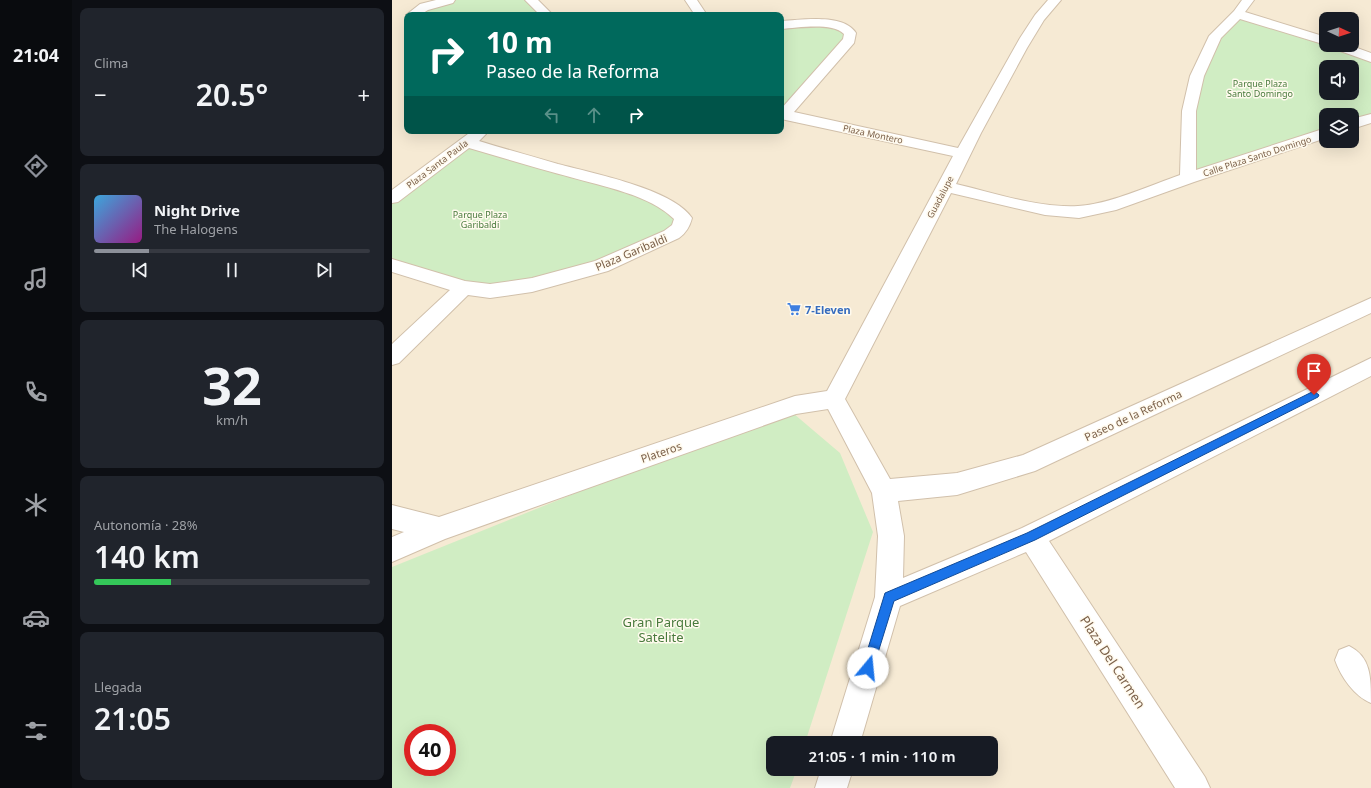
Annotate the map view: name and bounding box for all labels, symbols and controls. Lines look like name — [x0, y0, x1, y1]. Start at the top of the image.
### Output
north arrow — [1319, 12, 1359, 52]
map controls — [1319, 12, 1359, 148]
text: 10 m — [486, 23, 553, 61]
icon: right — [420, 28, 472, 80]
text: 21:04 — [13, 43, 59, 67]
text: Clima — [94, 54, 128, 72]
text: Paseo de la Reforma — [486, 59, 659, 83]
button: sound — [1319, 60, 1359, 100]
text: 20.5° — [196, 74, 268, 115]
park label: Parque Plaza Santo Domingo — [1227, 77, 1293, 100]
text: − — [94, 79, 107, 109]
text: + — [357, 79, 370, 109]
icon: left — [541, 104, 563, 126]
icon: ahead — [583, 104, 605, 126]
icon: right — [625, 104, 647, 126]
button: layers — [1319, 108, 1359, 148]
street label: Plaza Montero — [842, 121, 904, 147]
street label: Calle Plaza Santo Domingo — [1201, 132, 1313, 180]
street label: Plaza Santa Paula — [404, 137, 470, 191]
icon: directions — [22, 152, 50, 180]
street label: Guadalupe — [923, 174, 957, 220]
text: Night Drive — [154, 200, 240, 220]
park label: Parque Plaza Garibaldi — [453, 208, 507, 231]
text: The Halogens — [154, 220, 238, 238]
street label: Plaza Garibaldi — [593, 230, 669, 274]
icon: previous — [129, 259, 151, 281]
icon: pause — [221, 259, 243, 281]
icon: next — [313, 259, 335, 281]
icon: music — [22, 265, 50, 293]
supermarket icon: 7-Eleven — [786, 301, 802, 317]
place label: 7-Eleven — [805, 302, 851, 317]
text: 32 — [202, 349, 262, 420]
pin — [1297, 354, 1331, 395]
icon: arrive — [1303, 360, 1325, 382]
icon: phone — [22, 378, 50, 406]
street label: Paseo de la Reforma — [1082, 386, 1184, 444]
text: km/h — [216, 411, 248, 429]
street label: Plateros — [639, 438, 683, 466]
icon: climate — [22, 491, 50, 519]
text: Autonomía · 28% — [94, 516, 198, 534]
text: 140 km — [94, 536, 200, 577]
icon: car — [22, 604, 50, 632]
street label: Plaza Del Carmen — [1076, 612, 1150, 712]
park label: Gran Parque Satelite — [623, 613, 699, 646]
position arrow — [847, 647, 889, 689]
text: Llegada — [94, 678, 142, 696]
text: 21:05 — [94, 698, 171, 739]
icon: filters — [22, 717, 50, 745]
speed limit sign: 40 — [404, 724, 456, 776]
text: 21:05 · 1 min · 110 m — [808, 746, 956, 766]

